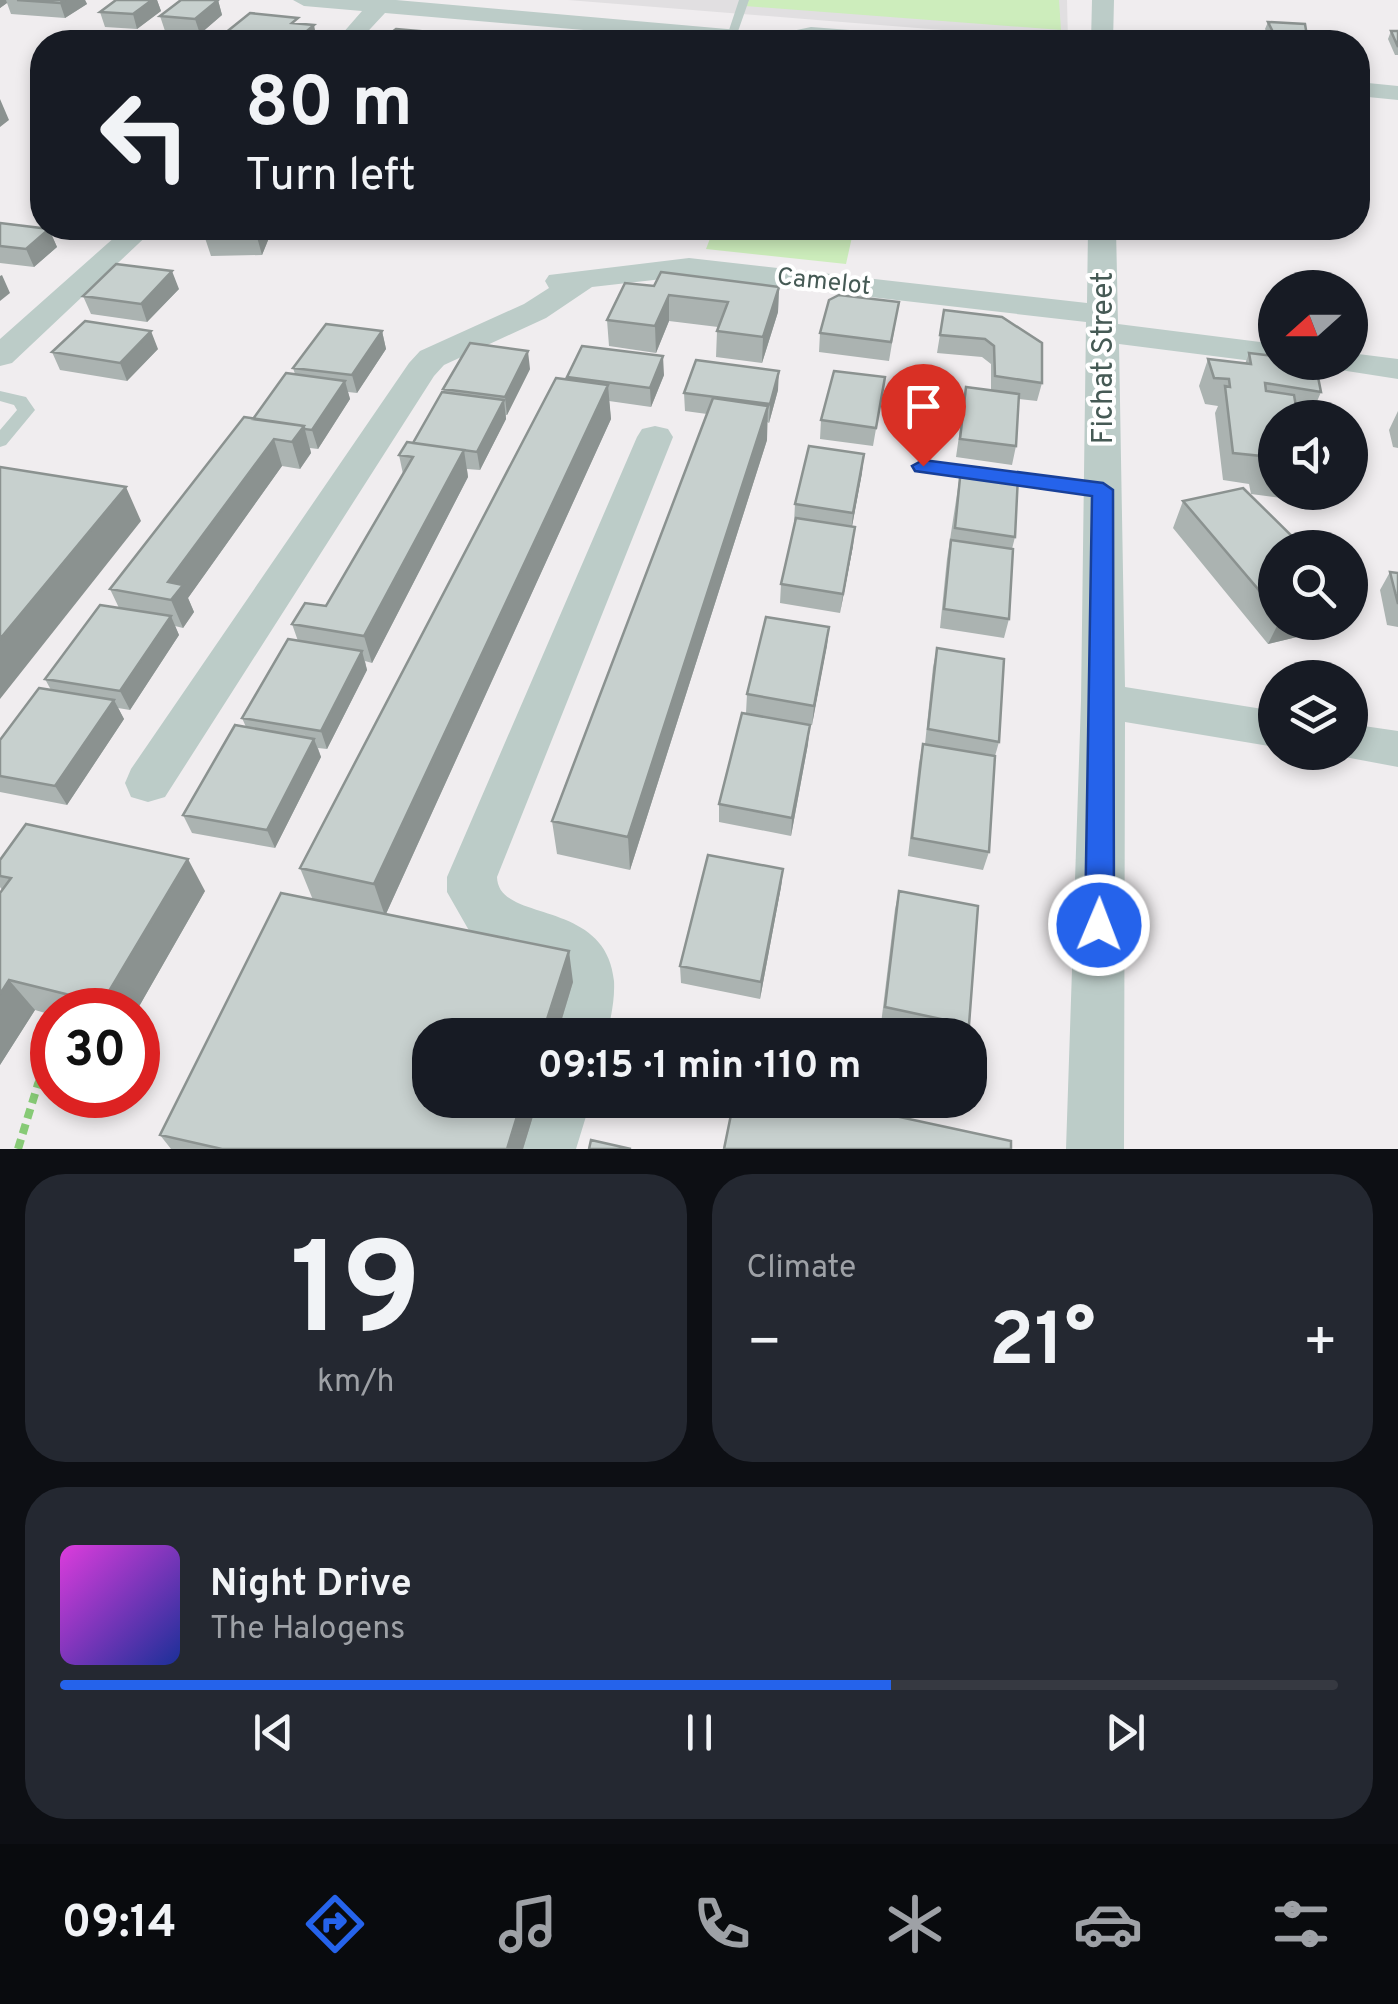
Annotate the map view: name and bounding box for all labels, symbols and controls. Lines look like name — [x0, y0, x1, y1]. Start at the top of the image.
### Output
text: 80 m — [245, 62, 413, 151]
icon: left — [80, 70, 210, 200]
text: Turn left — [245, 149, 416, 206]
street label: Camelot — [775, 262, 872, 304]
north arrow — [1258, 270, 1368, 380]
map controls — [1258, 270, 1368, 770]
street label: Fichat Street — [1086, 272, 1123, 444]
pin — [881, 364, 966, 467]
icon: arrive — [896, 379, 951, 434]
button: sound — [1258, 400, 1368, 510]
button: search — [1258, 530, 1368, 640]
button: layers — [1258, 660, 1368, 770]
position arrow — [1047, 873, 1151, 977]
speed limit sign: 30 — [30, 988, 160, 1118]
text: 09:15 · 1 min · 110 m — [538, 1043, 861, 1092]
text: 19 — [290, 1215, 422, 1380]
text: Climate — [747, 1249, 856, 1289]
text: 21° — [989, 1297, 1096, 1392]
text: − — [747, 1310, 782, 1380]
text: + — [1303, 1310, 1338, 1380]
text: km/h — [317, 1363, 395, 1403]
text: Night Drive — [210, 1561, 412, 1610]
text: The Halogens — [210, 1610, 405, 1650]
icon: previous — [246, 1705, 301, 1760]
icon: pause — [672, 1705, 727, 1760]
icon: next — [1098, 1705, 1153, 1760]
icon: directions — [300, 1889, 370, 1959]
icon: music — [493, 1889, 563, 1959]
icon: phone — [687, 1889, 757, 1959]
icon: climate — [880, 1889, 950, 1959]
icon: car — [1073, 1889, 1143, 1959]
icon: filters — [1266, 1889, 1336, 1959]
text: 09:14 — [62, 1896, 177, 1953]

